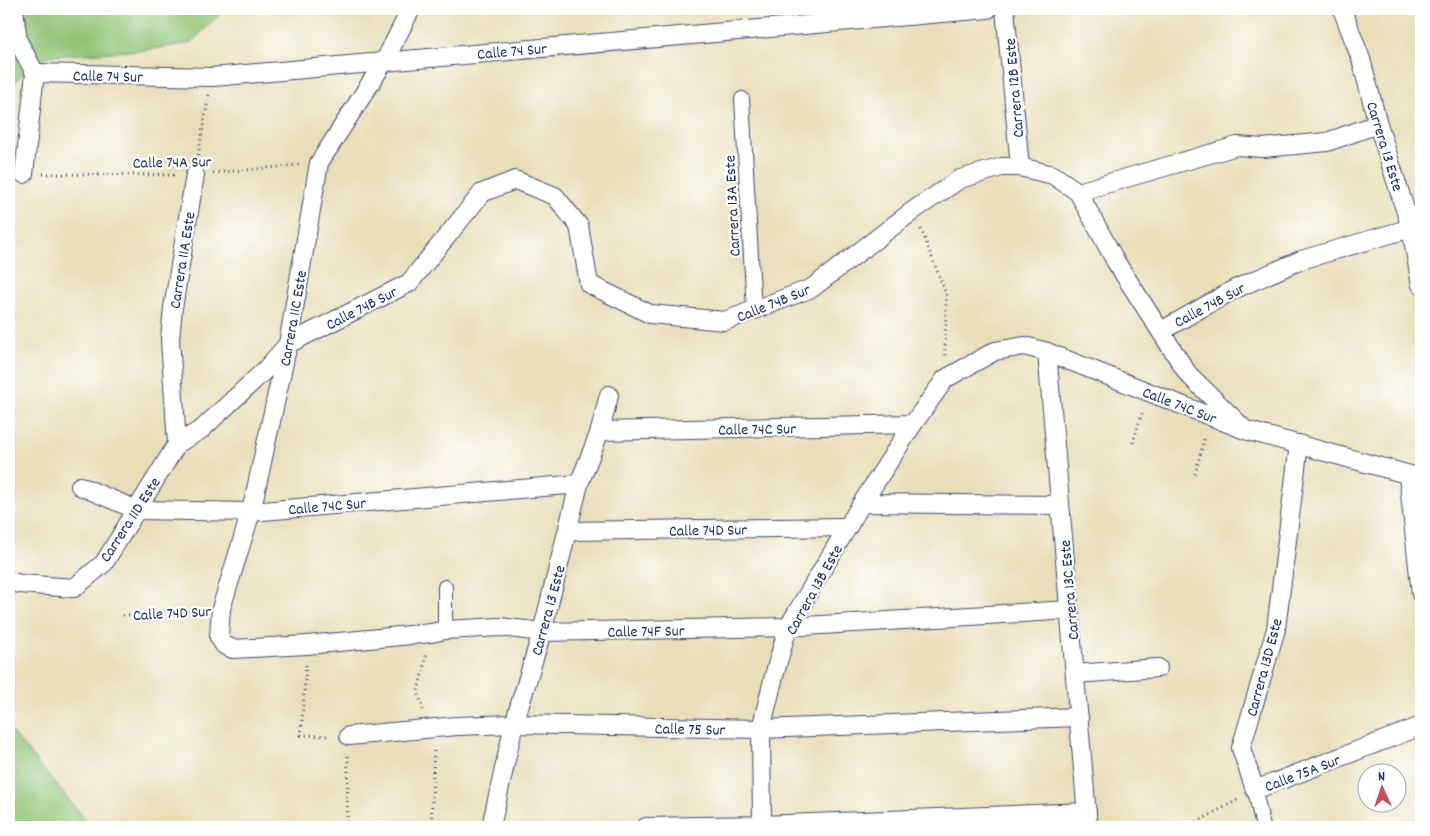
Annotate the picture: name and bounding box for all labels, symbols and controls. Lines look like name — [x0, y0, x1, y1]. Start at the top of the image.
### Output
street label: Carrera 12B Este — [1000, 37, 1031, 139]
street label: Calle 74 Sur — [476, 38, 548, 67]
street label: Calle 74 Sur — [73, 65, 143, 90]
street label: Carrera 13 Este — [1359, 99, 1408, 194]
street label: Calle 74A Sur — [132, 151, 212, 176]
street label: Carrera 13A Este — [719, 155, 748, 257]
street label: Carrera 11A Este — [164, 210, 202, 310]
street label: Carrera 11C Este — [275, 269, 314, 368]
street label: Calle 74B Sur — [1170, 278, 1250, 335]
street label: Calle 74B Sur — [734, 279, 814, 330]
street label: Calle 74B Sur — [322, 281, 402, 337]
street label: Calle 74C Sur — [1139, 382, 1220, 431]
street label: Calle 74C Sur — [718, 418, 796, 443]
street label: Carrera 11D Este — [95, 473, 167, 567]
street label: Calle 74C Sur — [287, 493, 367, 522]
street label: Calle 74D Sur — [669, 519, 747, 544]
street label: Carrera 13C Este — [1055, 539, 1086, 641]
street label: Carrera 13B Este — [781, 541, 850, 640]
street label: Carrera 13 Este — [526, 563, 573, 658]
street label: Calle 74D Sur — [132, 601, 212, 628]
street label: Carrera 13D Este — [1241, 616, 1290, 719]
street label: Calle 74F Sur — [607, 620, 685, 645]
street label: Calle 75 Sur — [654, 718, 726, 743]
street label: Calle 75A Sur — [1262, 749, 1344, 799]
north arrow — [1358, 764, 1408, 814]
text: N — [1377, 767, 1385, 787]

